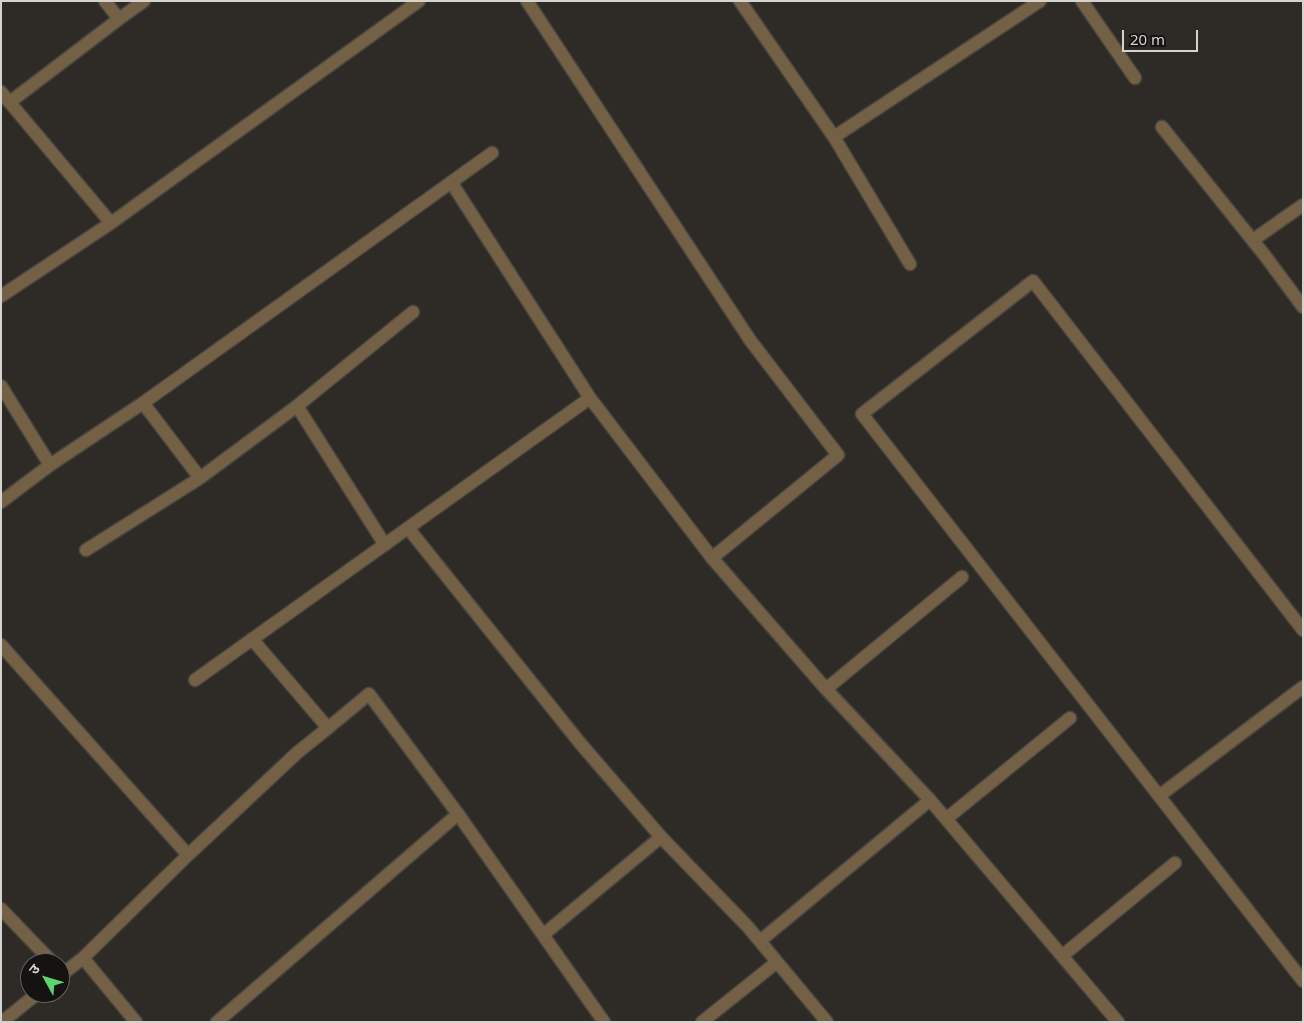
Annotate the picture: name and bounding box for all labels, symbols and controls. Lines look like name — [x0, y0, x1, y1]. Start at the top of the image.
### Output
scale bar — [1124, 20, 1200, 52]
text: 20 m — [1130, 29, 1165, 49]
north arrow — [20, 953, 70, 1003]
text: उ — [24, 960, 44, 978]

